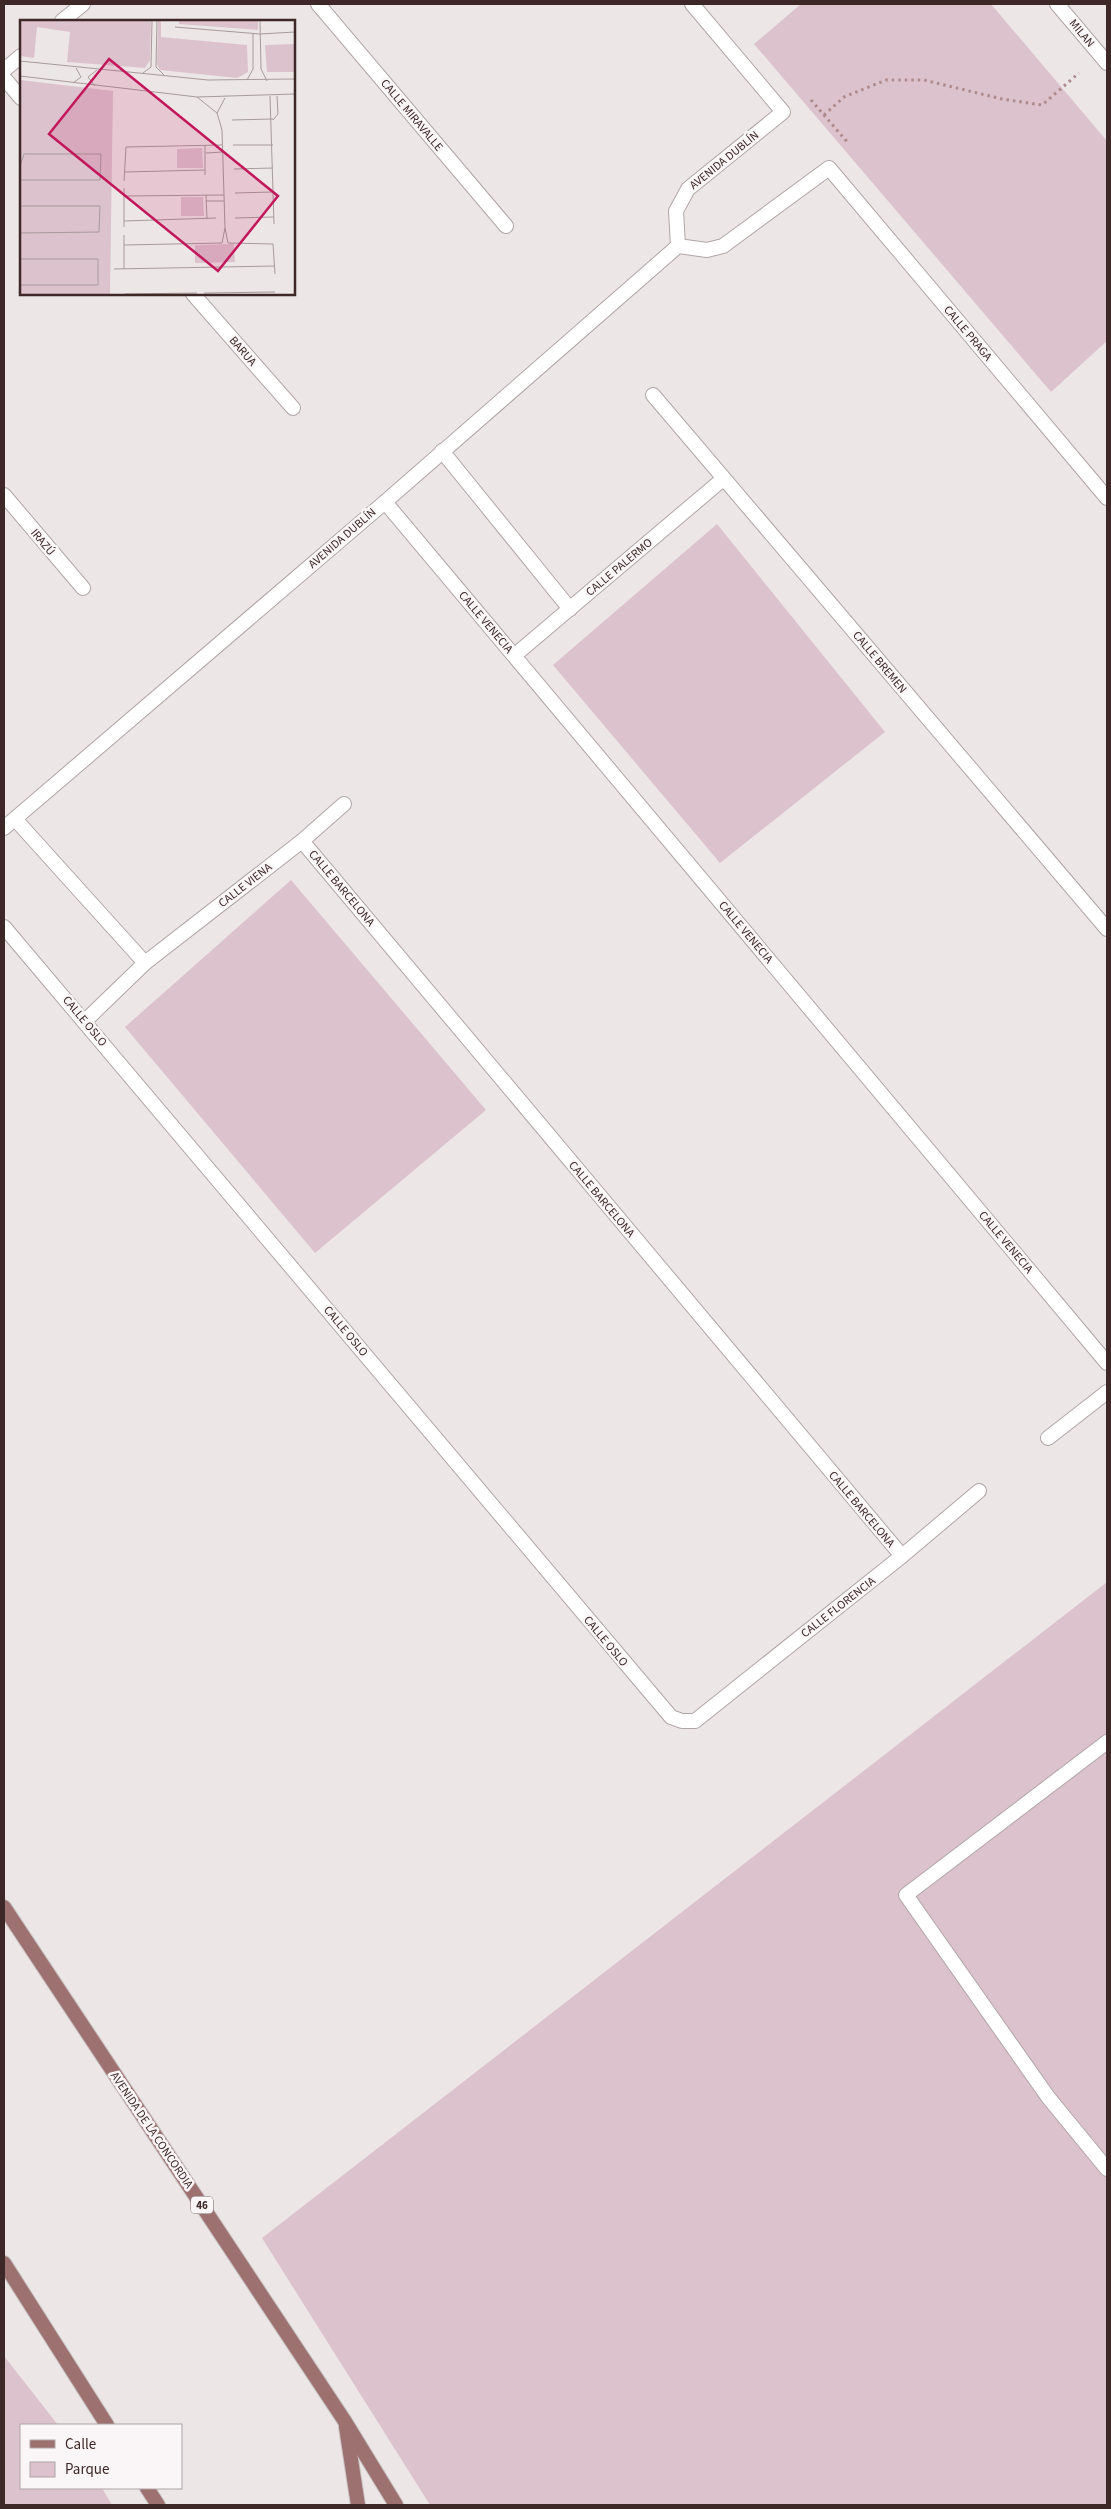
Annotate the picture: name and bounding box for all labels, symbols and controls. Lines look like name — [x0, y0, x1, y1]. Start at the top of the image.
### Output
street label: MILAN — [1065, 16, 1098, 51]
inset map — [20, 20, 295, 295]
street label: CALLE MIRAVALLE — [376, 76, 447, 155]
street label: AVENIDA DUBLÍN — [686, 127, 763, 194]
street label: CALLE PRAGA — [939, 302, 996, 365]
street label: BARUA — [225, 333, 261, 370]
street label: AVENIDA DUBLÍN — [305, 504, 380, 573]
street label: IRAZÚ — [26, 525, 59, 559]
street label: CALLE PALERMO — [582, 534, 656, 600]
street label: CALLE VENECIA — [454, 587, 517, 658]
street label: CALLE BREMEN — [848, 627, 911, 697]
street label: CALLE BARCELONA — [305, 846, 379, 931]
street label: CALLE VIENA — [215, 859, 276, 912]
street label: CALLE VENECIA — [714, 897, 777, 968]
street label: CALLE OSLO — [58, 992, 111, 1050]
street label: CALLE BARCELONA — [565, 1157, 639, 1242]
street label: CALLE VENECIA — [974, 1207, 1037, 1278]
street label: CALLE OSLO — [319, 1302, 372, 1360]
street label: CALLE BARCELONA — [825, 1467, 899, 1552]
street label: CALLE FLORENCIA — [797, 1573, 880, 1642]
street label: CALLE OSLO — [579, 1612, 632, 1670]
street label: AVENIDA DE LA CONCORDIA — [106, 2069, 197, 2192]
road number: 46 — [191, 2196, 213, 2214]
legend — [20, 2424, 182, 2489]
text: Calle — [65, 2434, 96, 2455]
text: Parque — [65, 2459, 109, 2480]

